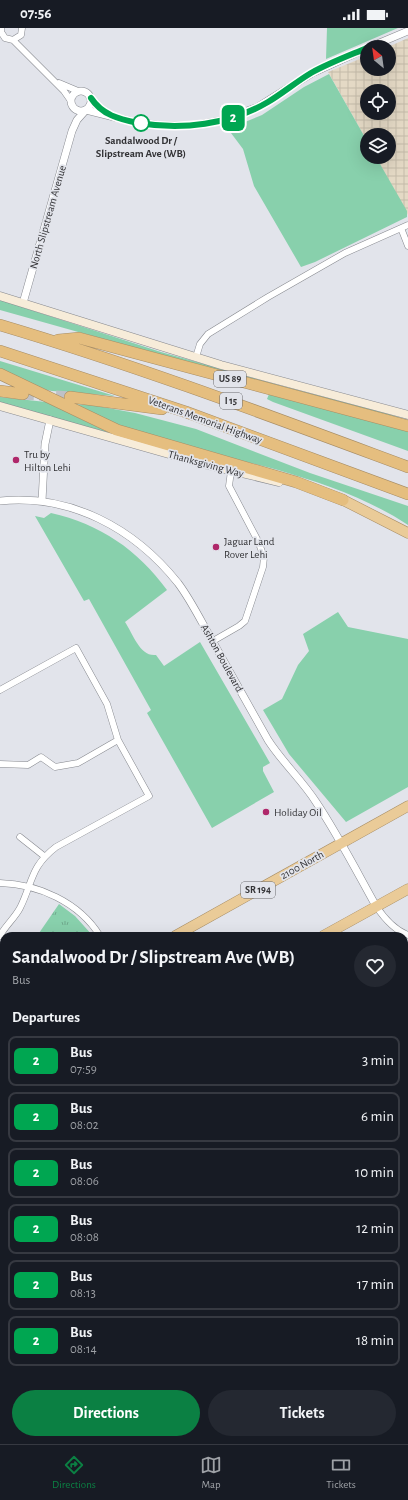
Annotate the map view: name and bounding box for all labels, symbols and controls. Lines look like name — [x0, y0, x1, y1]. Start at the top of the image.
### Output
text: 07:56 — [20, 6, 51, 21]
north arrow — [360, 40, 396, 76]
map controls — [360, 40, 396, 164]
button: locate — [360, 84, 396, 120]
line badge: 2 — [220, 105, 246, 131]
text: 2 — [230, 111, 236, 125]
marker: Sandalwood Dr / Slipstream Ave (WB) — [132, 114, 150, 132]
button: layers — [360, 128, 396, 164]
place label: Sandalwood Dr / Slipstream Ave (WB) — [96, 135, 186, 159]
street label: North Slipstream Avenue — [28, 164, 68, 270]
road number: US 89 — [214, 371, 246, 387]
road number: I 15 — [220, 393, 242, 409]
street label: Veterans Memorial Highway — [146, 394, 264, 446]
place label: Tru by Hilton Lehi — [24, 449, 71, 473]
street label: Thanksgiving Way — [167, 449, 245, 479]
marker: Tru by Hilton Lehi — [11, 455, 21, 465]
place label: Jaguar Land Rover Lehi — [224, 536, 275, 560]
marker: Jaguar Land Rover Lehi — [211, 542, 221, 552]
street label: Ashton Boulevard — [199, 622, 245, 694]
marker: Holiday Oil — [261, 807, 271, 817]
place label: Holiday Oil — [274, 807, 322, 818]
street label: 2100 North — [279, 849, 325, 881]
road number: SR 194 — [241, 882, 275, 898]
button: heart — [354, 945, 396, 987]
text: Sandalwood Dr / Slipstream Ave (WB) — [12, 948, 295, 967]
text: Bus — [12, 974, 30, 987]
text: Departures — [12, 1010, 80, 1025]
text: Bus — [70, 1045, 92, 1060]
text: 3 min — [362, 1053, 394, 1068]
text: 2 — [33, 1054, 39, 1068]
text: 07:59 — [70, 1063, 97, 1076]
text: Bus — [70, 1101, 92, 1116]
text: 6 min — [361, 1109, 394, 1124]
text: 2 — [33, 1110, 39, 1124]
text: 08:02 — [70, 1119, 99, 1132]
text: Bus — [70, 1157, 92, 1172]
text: 10 min — [355, 1165, 394, 1180]
text: 2 — [33, 1166, 39, 1180]
text: 08:06 — [70, 1175, 99, 1188]
text: Bus — [70, 1213, 92, 1228]
text: 12 min — [356, 1221, 394, 1236]
text: 2 — [33, 1222, 39, 1236]
text: 08:08 — [70, 1231, 99, 1244]
text: Bus — [70, 1269, 92, 1284]
text: 17 min — [357, 1277, 394, 1292]
text: 2 — [33, 1278, 39, 1292]
text: 08:13 — [70, 1287, 96, 1300]
text: Bus — [70, 1325, 92, 1340]
text: 18 min — [356, 1333, 394, 1348]
text: 2 — [33, 1334, 39, 1348]
text: 08:14 — [70, 1343, 97, 1356]
button: Directions — [12, 1390, 200, 1436]
button: Tickets — [208, 1390, 396, 1436]
tab: Directions — [52, 1454, 96, 1491]
tab: Map — [200, 1454, 222, 1491]
tab: Tickets — [326, 1454, 356, 1491]

